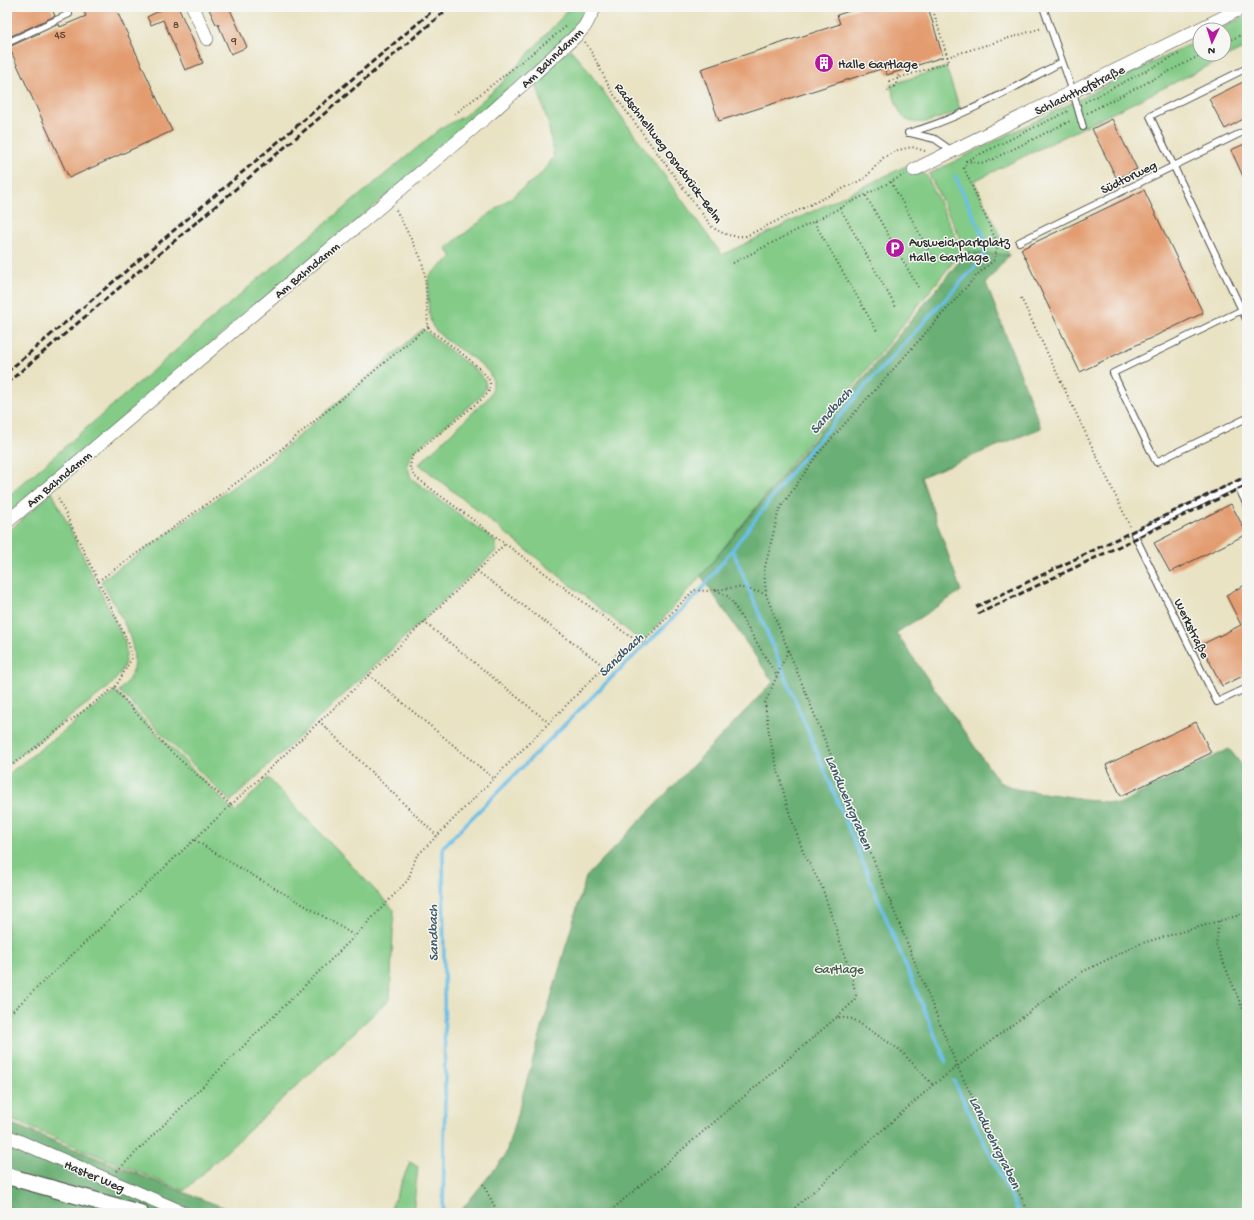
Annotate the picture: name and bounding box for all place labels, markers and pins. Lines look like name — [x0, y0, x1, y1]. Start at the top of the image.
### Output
building icon: Halle Gartlage — [813, 52, 835, 74]
place label: Halle Gartlage — [838, 58, 918, 73]
place label: Ausweichparkplatz Halle Gartlage — [909, 236, 1011, 266]
parking icon: Ausweichparkplatz Halle Gartlage — [884, 237, 906, 259]

